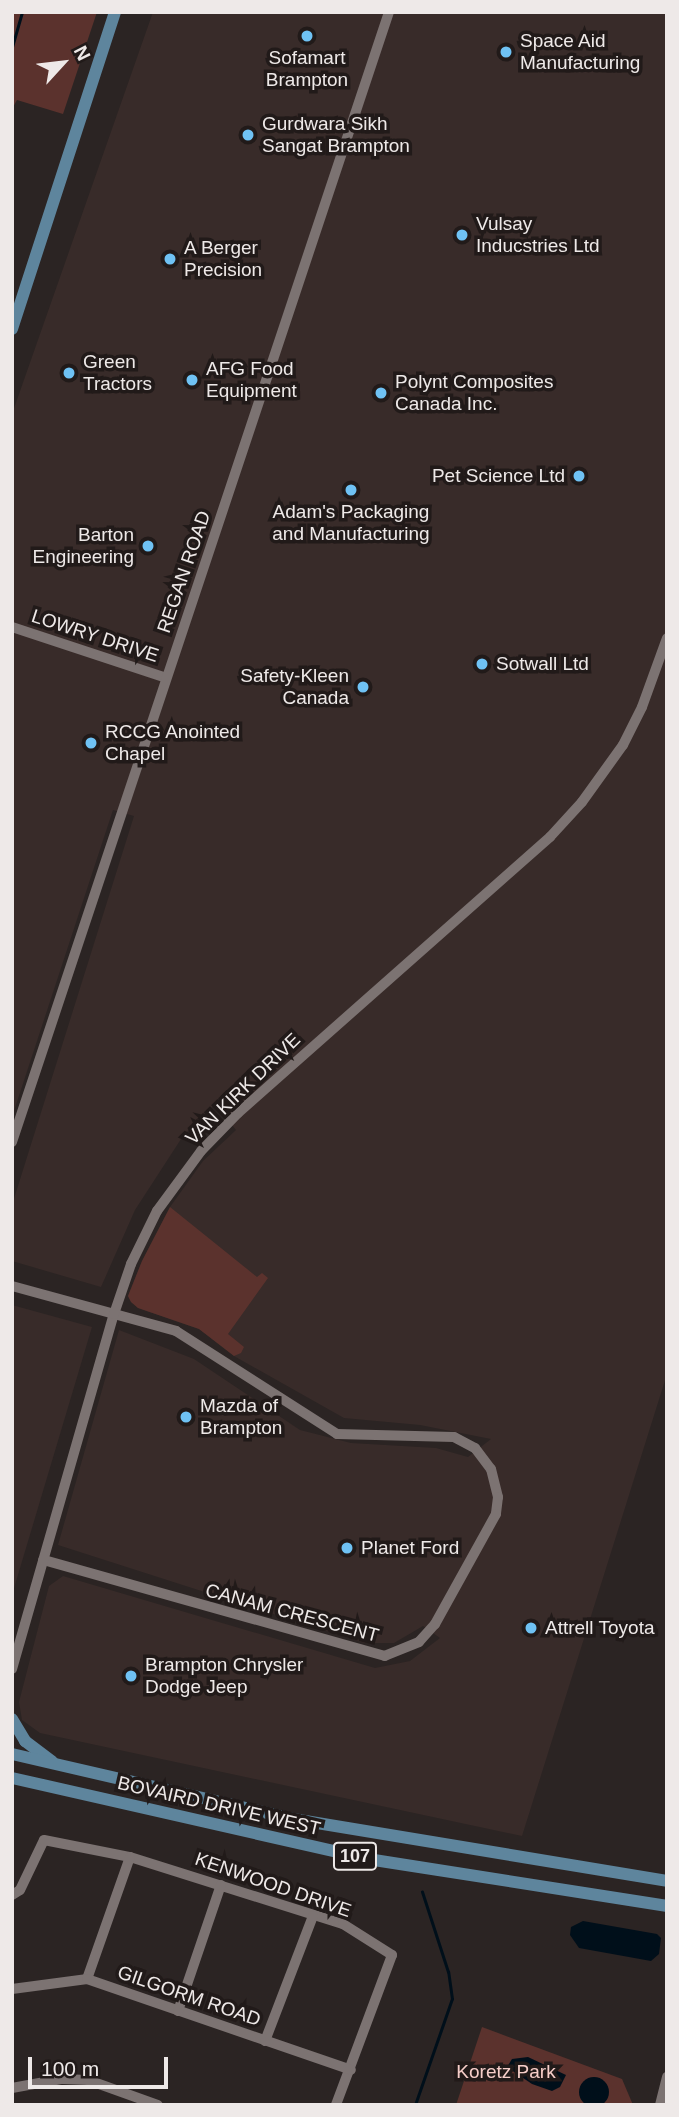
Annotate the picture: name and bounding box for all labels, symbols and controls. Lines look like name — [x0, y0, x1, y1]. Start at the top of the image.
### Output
north arrow — [28, 28, 98, 98]
marker: Sofamart Brampton — [299, 28, 315, 44]
place label: Space Aid Manufacturing — [520, 30, 640, 74]
text: N — [70, 42, 95, 64]
marker: Space Aid Manufacturing — [498, 44, 514, 60]
place label: Sofamart Brampton — [266, 47, 348, 91]
place label: Gurdwara Sikh Sangat Brampton — [262, 113, 410, 157]
marker: Gurdwara Sikh Sangat Brampton — [240, 127, 256, 143]
place label: Vulsay Inducstries Ltd — [476, 213, 600, 257]
marker: Vulsay Inducstries Ltd — [454, 227, 470, 243]
place label: A Berger Precision — [184, 237, 262, 281]
marker: A Berger Precision — [162, 251, 178, 267]
place label: Green Tractors — [83, 351, 152, 395]
place label: AFG Food Equipment — [206, 358, 297, 402]
marker: Green Tractors — [61, 365, 77, 381]
place label: Polynt Composites Canada Inc. — [395, 371, 553, 415]
marker: AFG Food Equipment — [184, 372, 200, 388]
marker: Polynt Composites Canada Inc. — [373, 385, 389, 401]
place label: Pet Science Ltd — [432, 465, 565, 487]
marker: Pet Science Ltd — [571, 468, 587, 484]
marker: Adam's Packaging and Manufacturing — [343, 482, 359, 498]
place label: Adam's Packaging and Manufacturing — [272, 501, 430, 545]
street label: REGAN ROAD — [152, 508, 216, 636]
place label: Barton Engineering — [33, 524, 134, 568]
marker: Barton Engineering — [140, 538, 156, 554]
street label: LOWRY DRIVE — [28, 605, 162, 667]
place label: Sotwall Ltd — [496, 653, 589, 675]
marker: Sotwall Ltd — [474, 656, 490, 672]
place label: Safety-Kleen Canada — [240, 665, 349, 709]
marker: Safety-Kleen Canada — [355, 679, 371, 695]
place label: RCCG Anointed Chapel — [105, 721, 241, 765]
marker: RCCG Anointed Chapel — [83, 735, 99, 751]
street label: VAN KIRK DRIVE — [181, 1028, 305, 1150]
place label: Mazda of Brampton — [200, 1395, 282, 1439]
marker: Mazda of Brampton — [178, 1409, 194, 1425]
place label: Planet Ford — [361, 1537, 459, 1559]
marker: Planet Ford — [339, 1540, 355, 1556]
street label: CANAM CRESCENT — [203, 1579, 381, 1647]
place label: Attrell Toyota — [545, 1617, 655, 1639]
marker: Attrell Toyota — [523, 1620, 539, 1636]
place label: Brampton Chrysler Dodge Jeep — [145, 1654, 303, 1698]
marker: Brampton Chrysler Dodge Jeep — [123, 1668, 139, 1684]
street label: BOVAIRD DRIVE WEST — [115, 1772, 323, 1840]
road number: 107 — [332, 1842, 378, 1870]
street label: KENWOOD DRIVE — [192, 1848, 354, 1922]
street label: GILGORM ROAD — [114, 1961, 264, 2031]
scale bar — [32, 2044, 172, 2088]
text: 100 m — [41, 2057, 99, 2080]
park label: Koretz Park — [456, 2061, 556, 2083]

